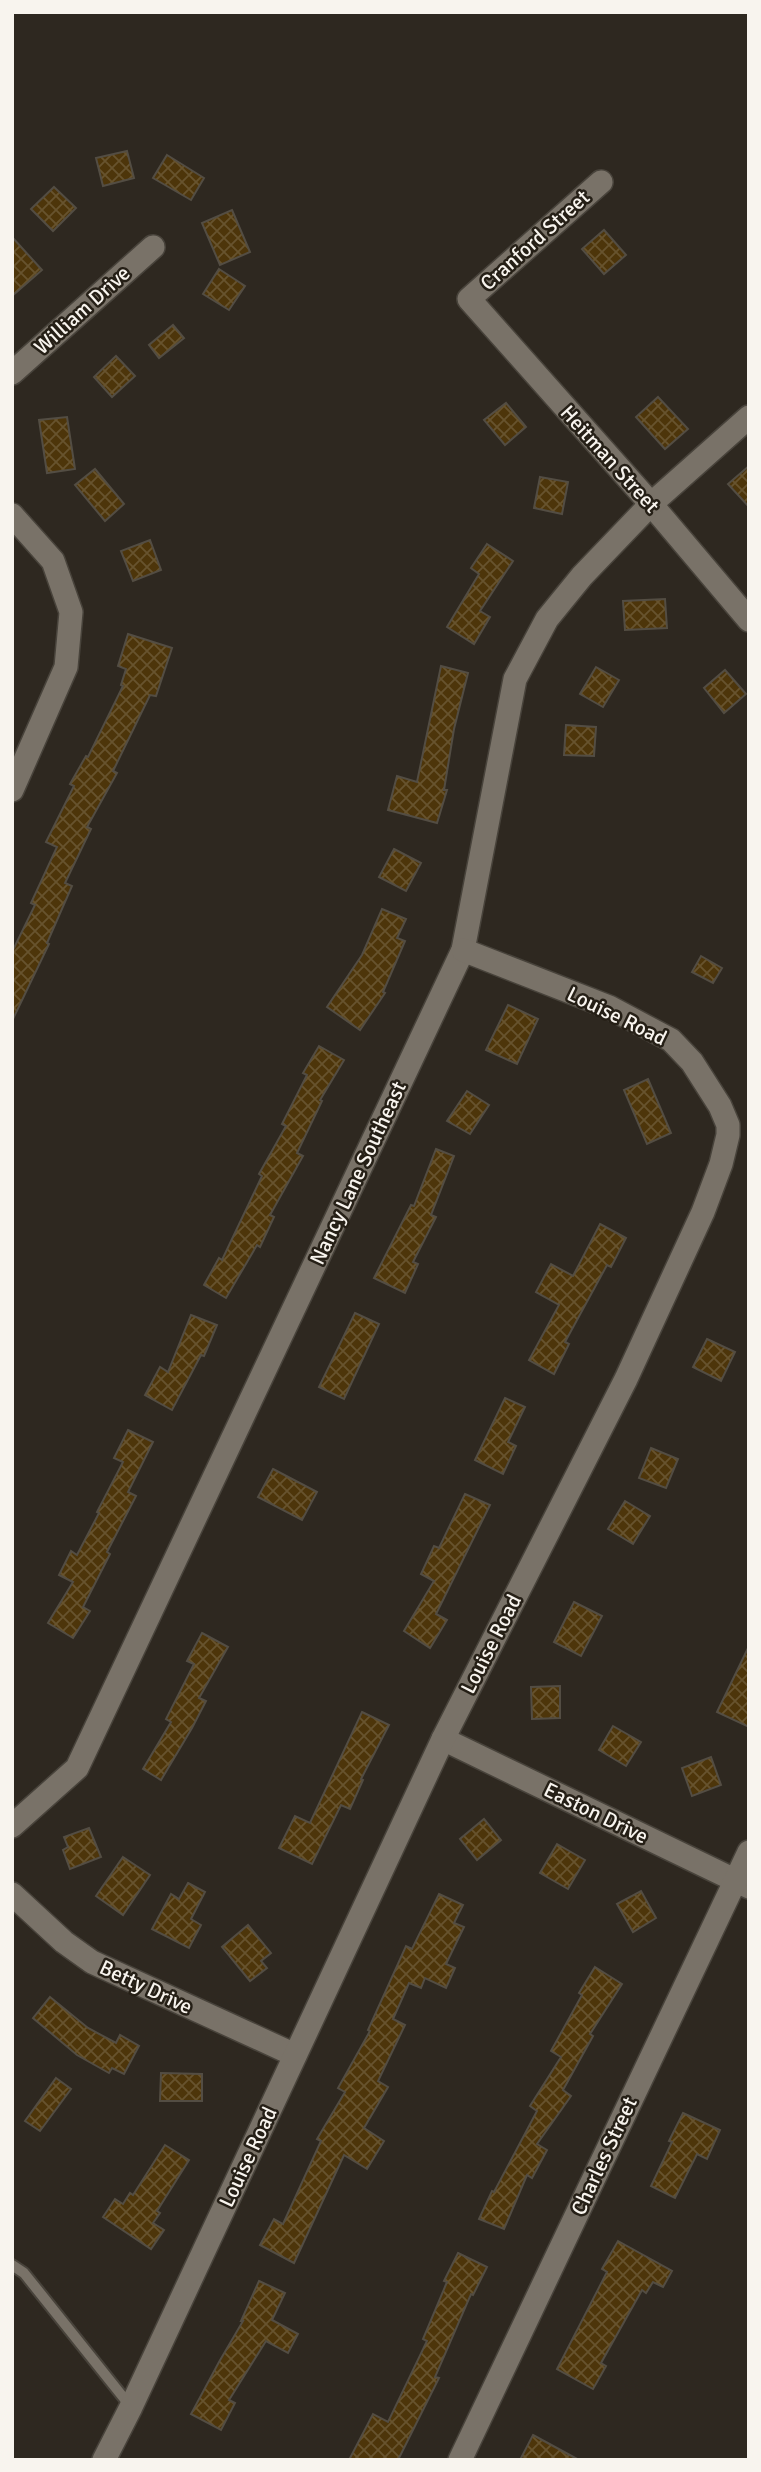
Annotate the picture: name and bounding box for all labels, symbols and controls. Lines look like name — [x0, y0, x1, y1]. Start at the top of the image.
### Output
street label: Cranford Street — [475, 184, 595, 296]
street label: William Drive — [29, 260, 135, 360]
street label: Heitman Street — [555, 400, 665, 518]
street label: Louise Road — [563, 981, 671, 1051]
street label: Nancy Lane Southeast — [304, 1077, 412, 1269]
street label: Louise Road — [455, 1590, 527, 1698]
street label: Easton Drive — [540, 1777, 652, 1849]
street label: Betty Drive — [95, 1954, 197, 2020]
street label: Charles Street — [565, 2093, 643, 2219]
street label: Louise Road — [213, 2103, 283, 2211]

